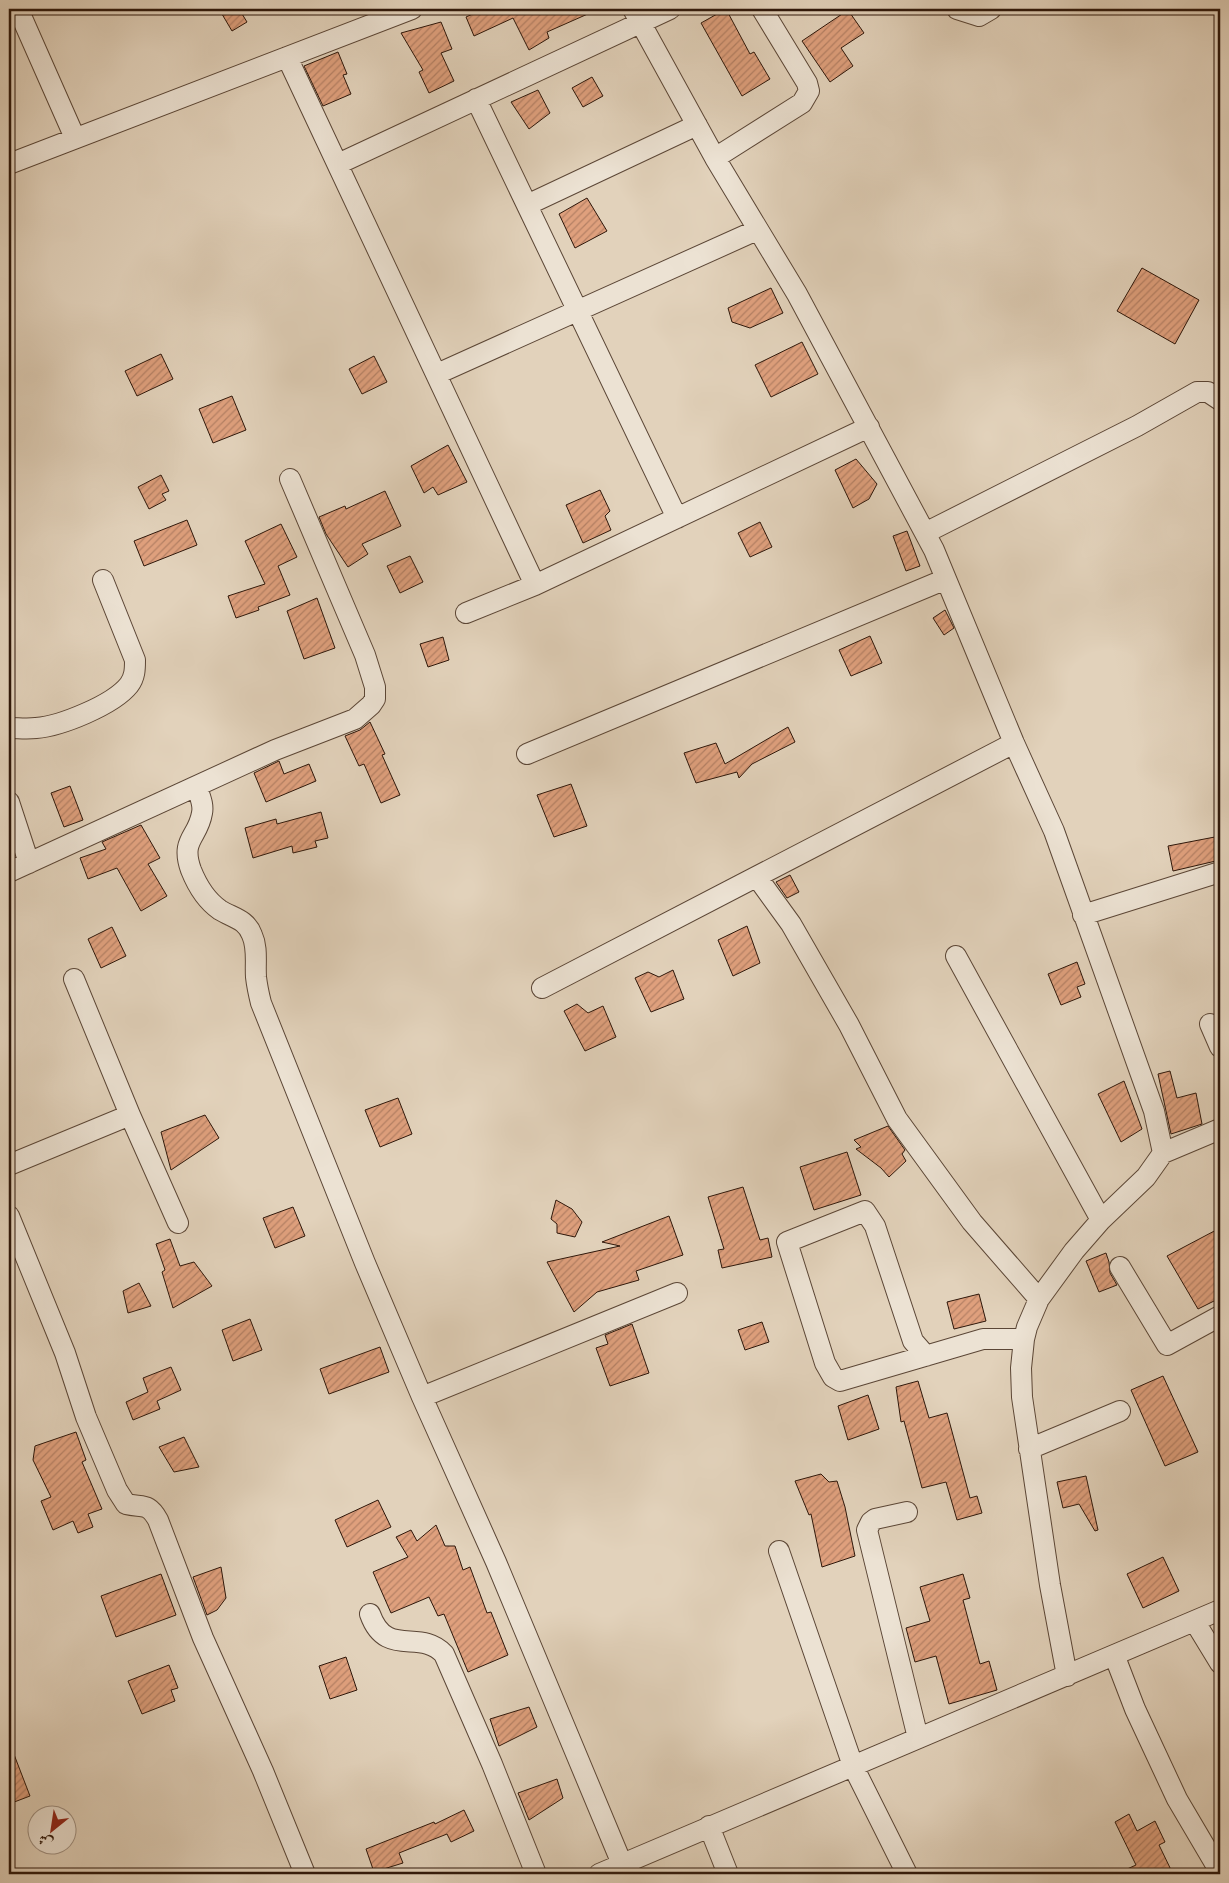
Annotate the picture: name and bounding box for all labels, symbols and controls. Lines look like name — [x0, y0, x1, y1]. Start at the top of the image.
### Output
north arrow — [28, 1806, 78, 1856]
text: ش — [35, 1830, 56, 1853]

